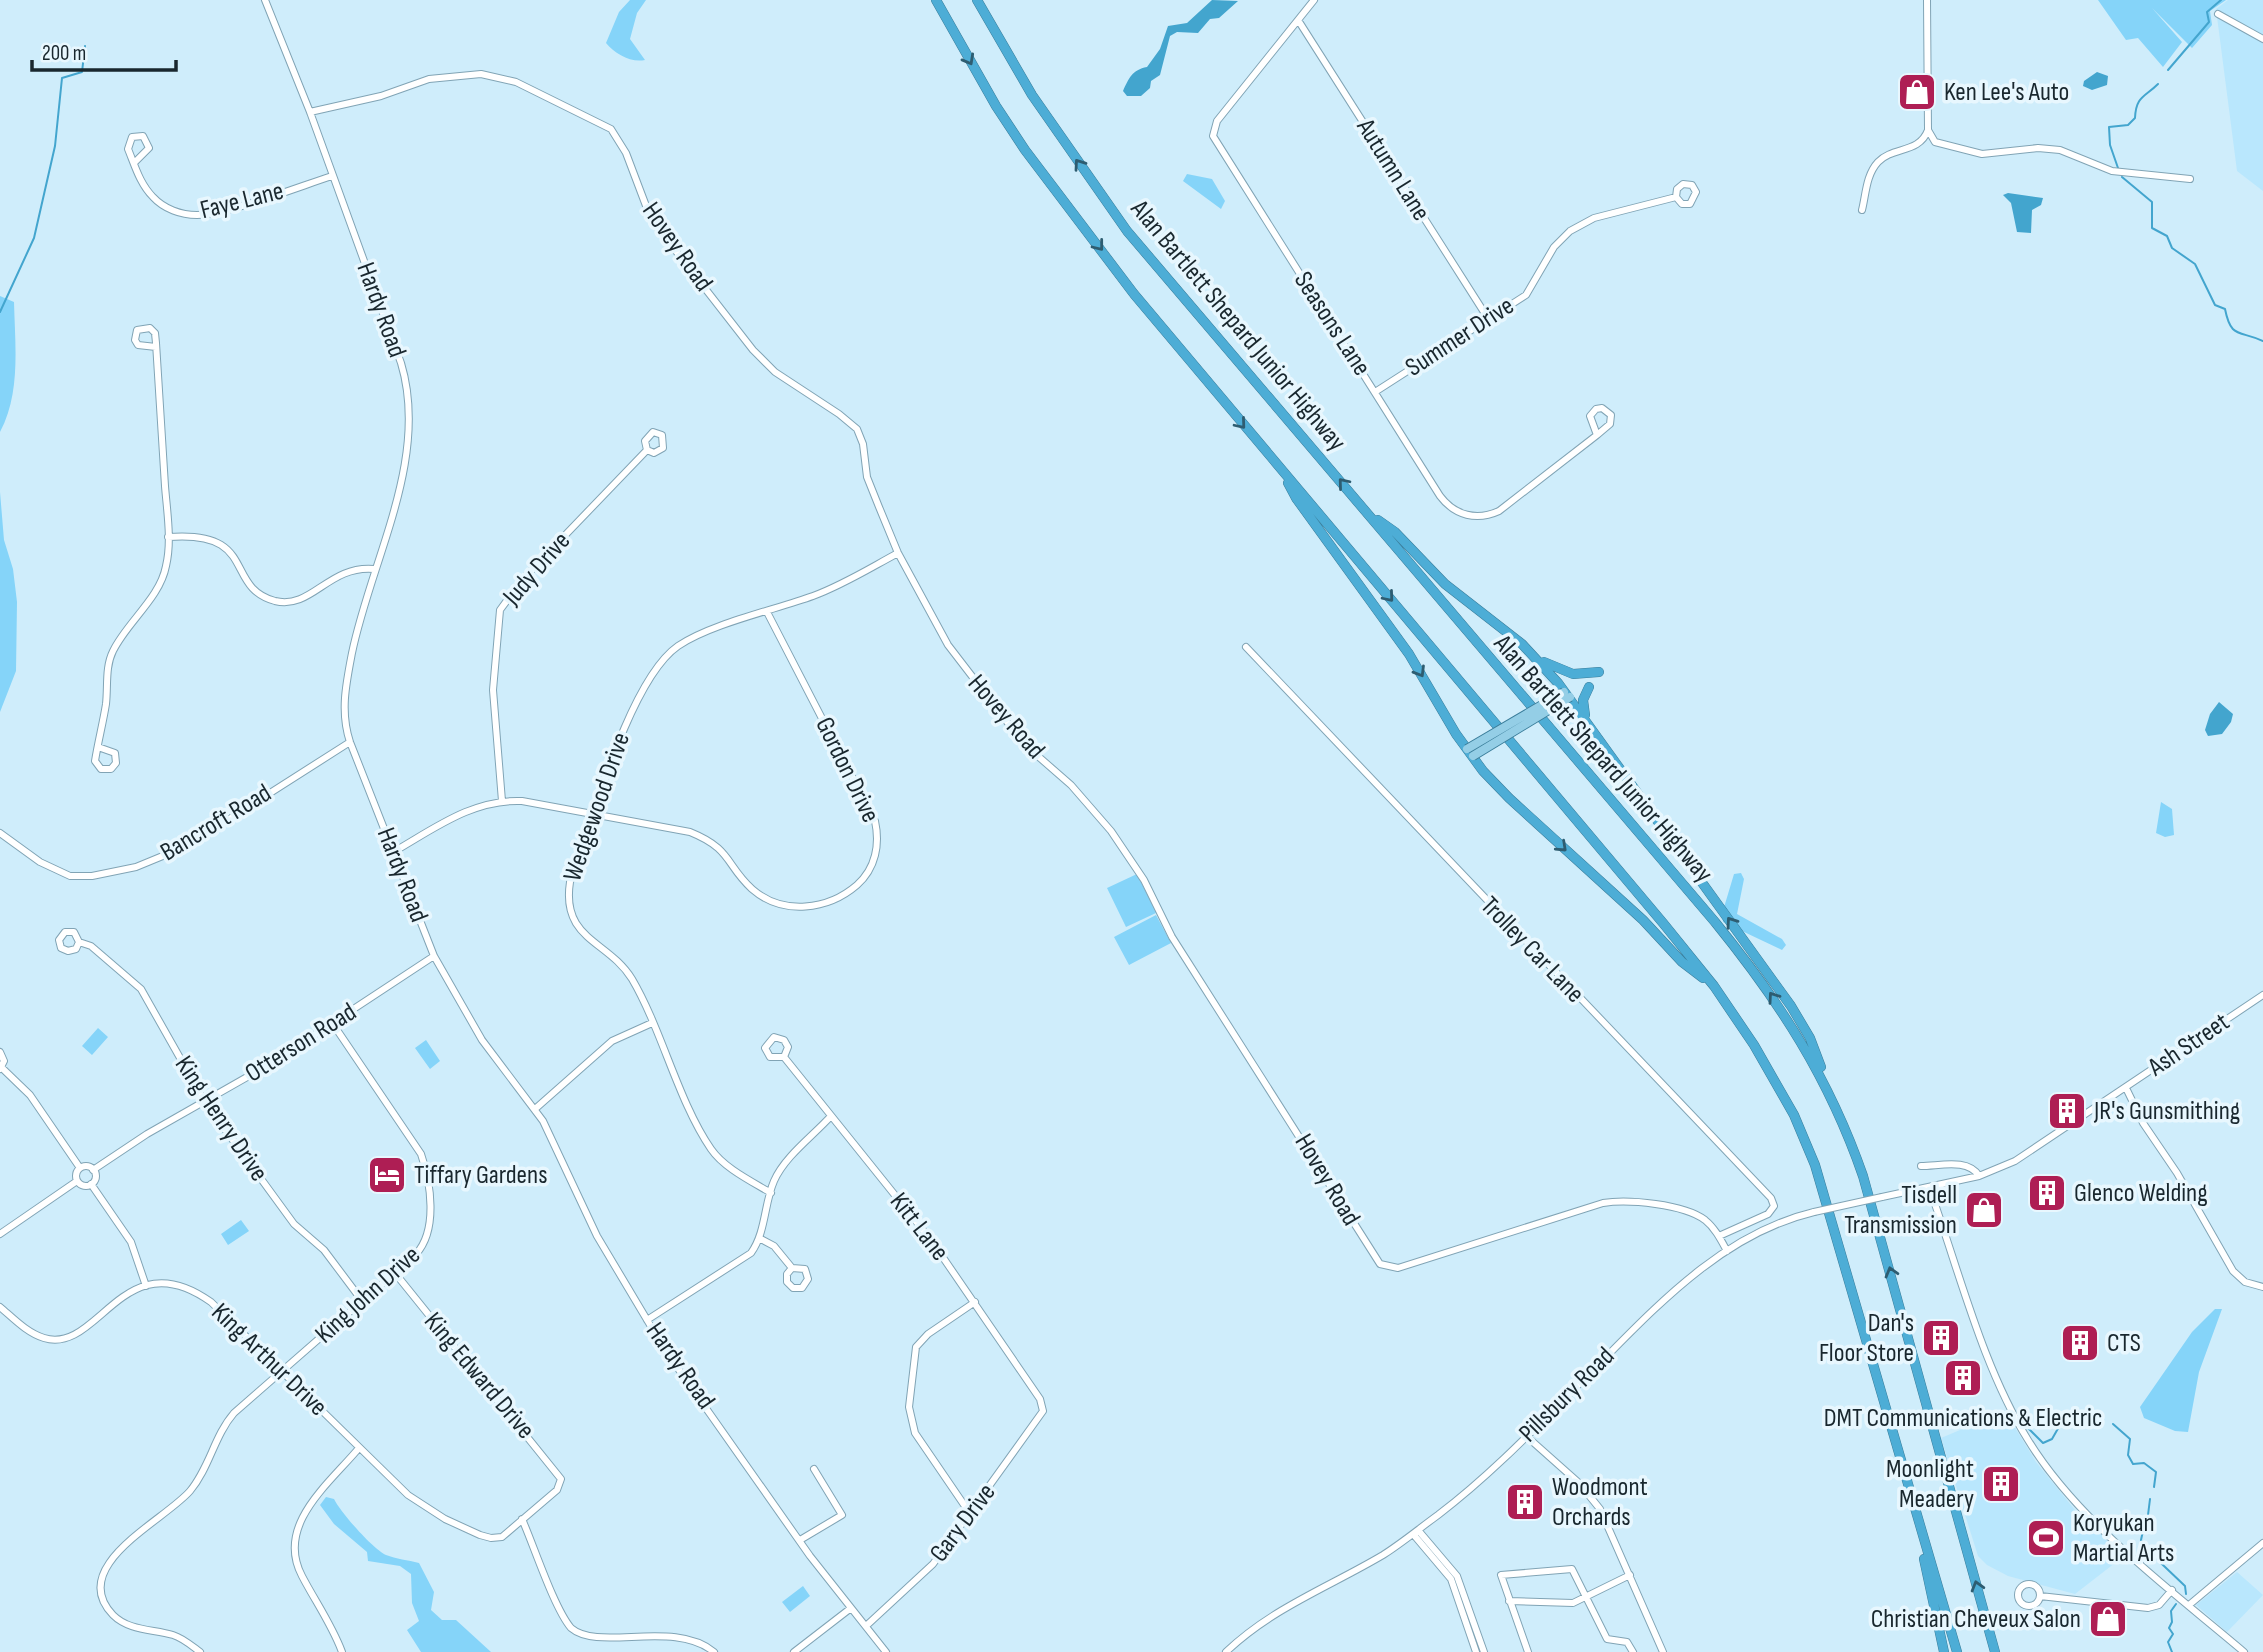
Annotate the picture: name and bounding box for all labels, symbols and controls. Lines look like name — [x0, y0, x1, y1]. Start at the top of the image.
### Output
scale bar — [32, 28, 175, 72]
text: 200 m — [42, 41, 86, 66]
one-way arrow — [961, 52, 974, 65]
shop icon: Ken Lee's Auto — [1896, 71, 1938, 113]
place label: Ken Lee's Auto — [1944, 77, 2069, 108]
street label: Autumn Lane — [1349, 113, 1436, 227]
one-way arrow — [1075, 159, 1087, 172]
street label: Faye Lane — [197, 176, 287, 226]
street label: Alan Bartlett Shepard Junior Highway — [1123, 194, 1352, 458]
street label: Hovey Road — [635, 197, 719, 297]
one-way arrow — [1091, 238, 1104, 251]
street label: Hardy Road — [350, 258, 412, 362]
street label: Seasons Lane — [1287, 266, 1377, 382]
street label: Summer Drive — [1400, 291, 1520, 383]
one-way arrow — [1233, 415, 1245, 428]
one-way arrow — [1338, 478, 1351, 491]
street label: Judy Drive — [496, 526, 577, 613]
one-way arrow — [1380, 589, 1393, 602]
street label: Alan Bartlett Shepard Junior Highway — [1486, 628, 1719, 889]
one-way arrow — [1411, 664, 1424, 677]
street label: Hovey Road — [961, 669, 1051, 765]
street label: Gordon Drive — [808, 712, 886, 828]
street label: Wedgewood Drive — [557, 729, 637, 885]
street label: Bancroft Road — [155, 778, 277, 868]
street label: Hardy Road — [370, 823, 434, 927]
one-way arrow — [1554, 839, 1567, 851]
street label: Trolley Car Lane — [1474, 890, 1590, 1010]
one-way arrow — [1727, 917, 1739, 930]
one-way arrow — [1768, 992, 1781, 1005]
street label: Otterson Road — [240, 997, 362, 1089]
street label: Ash Street — [2142, 1007, 2235, 1084]
street label: King Henry Drive — [168, 1051, 274, 1187]
building icon: JR's Gunsmithing — [2046, 1090, 2088, 1132]
place label: JR's Gunsmithing — [2093, 1096, 2240, 1127]
street label: Hovey Road — [1288, 1129, 1366, 1231]
hotel icon: Tiffary Gardens — [366, 1154, 408, 1196]
place label: Tiffary Gardens — [414, 1160, 548, 1191]
building icon: Glenco Welding — [2026, 1172, 2068, 1214]
place label: Glenco Welding — [2074, 1178, 2208, 1209]
place label: Tisdell Transmission — [1844, 1180, 1957, 1241]
street label: Kitt Lane — [883, 1187, 955, 1267]
shop icon: Tisdell Transmission — [1963, 1189, 2005, 1231]
street label: King John Drive — [309, 1240, 427, 1350]
one-way arrow — [1884, 1266, 1899, 1278]
street label: King Arthur Drive — [205, 1297, 333, 1423]
street label: King Edward Drive — [417, 1307, 541, 1445]
place label: Dan's Floor Store — [1819, 1308, 1914, 1369]
street label: Hardy Road — [639, 1317, 721, 1415]
building icon: Dan's Floor Store — [1920, 1317, 1962, 1359]
building icon: CTS — [2059, 1322, 2101, 1364]
place label: CTS — [2107, 1328, 2141, 1359]
street label: Pillsbury Road — [1513, 1341, 1621, 1449]
building icon: DMT Communications & Electric — [1942, 1357, 1984, 1399]
place label: DMT Communications & Electric — [1824, 1403, 2102, 1434]
place label: Moonlight Meadery — [1886, 1454, 1974, 1515]
building icon: Moonlight Meadery — [1980, 1463, 2022, 1505]
place label: Woodmont Orchards — [1552, 1472, 1648, 1533]
street label: Gary Drive — [924, 1478, 1002, 1568]
building icon: Woodmont Orchards — [1504, 1481, 1546, 1523]
place label: Koryukan Martial Arts — [2073, 1508, 2174, 1569]
sports icon: Koryukan Martial Arts — [2025, 1517, 2067, 1559]
one-way arrow — [1971, 1580, 1985, 1592]
shop icon: Christian Cheveux Salon — [2087, 1598, 2129, 1640]
place label: Christian Cheveux Salon — [1871, 1604, 2081, 1635]

